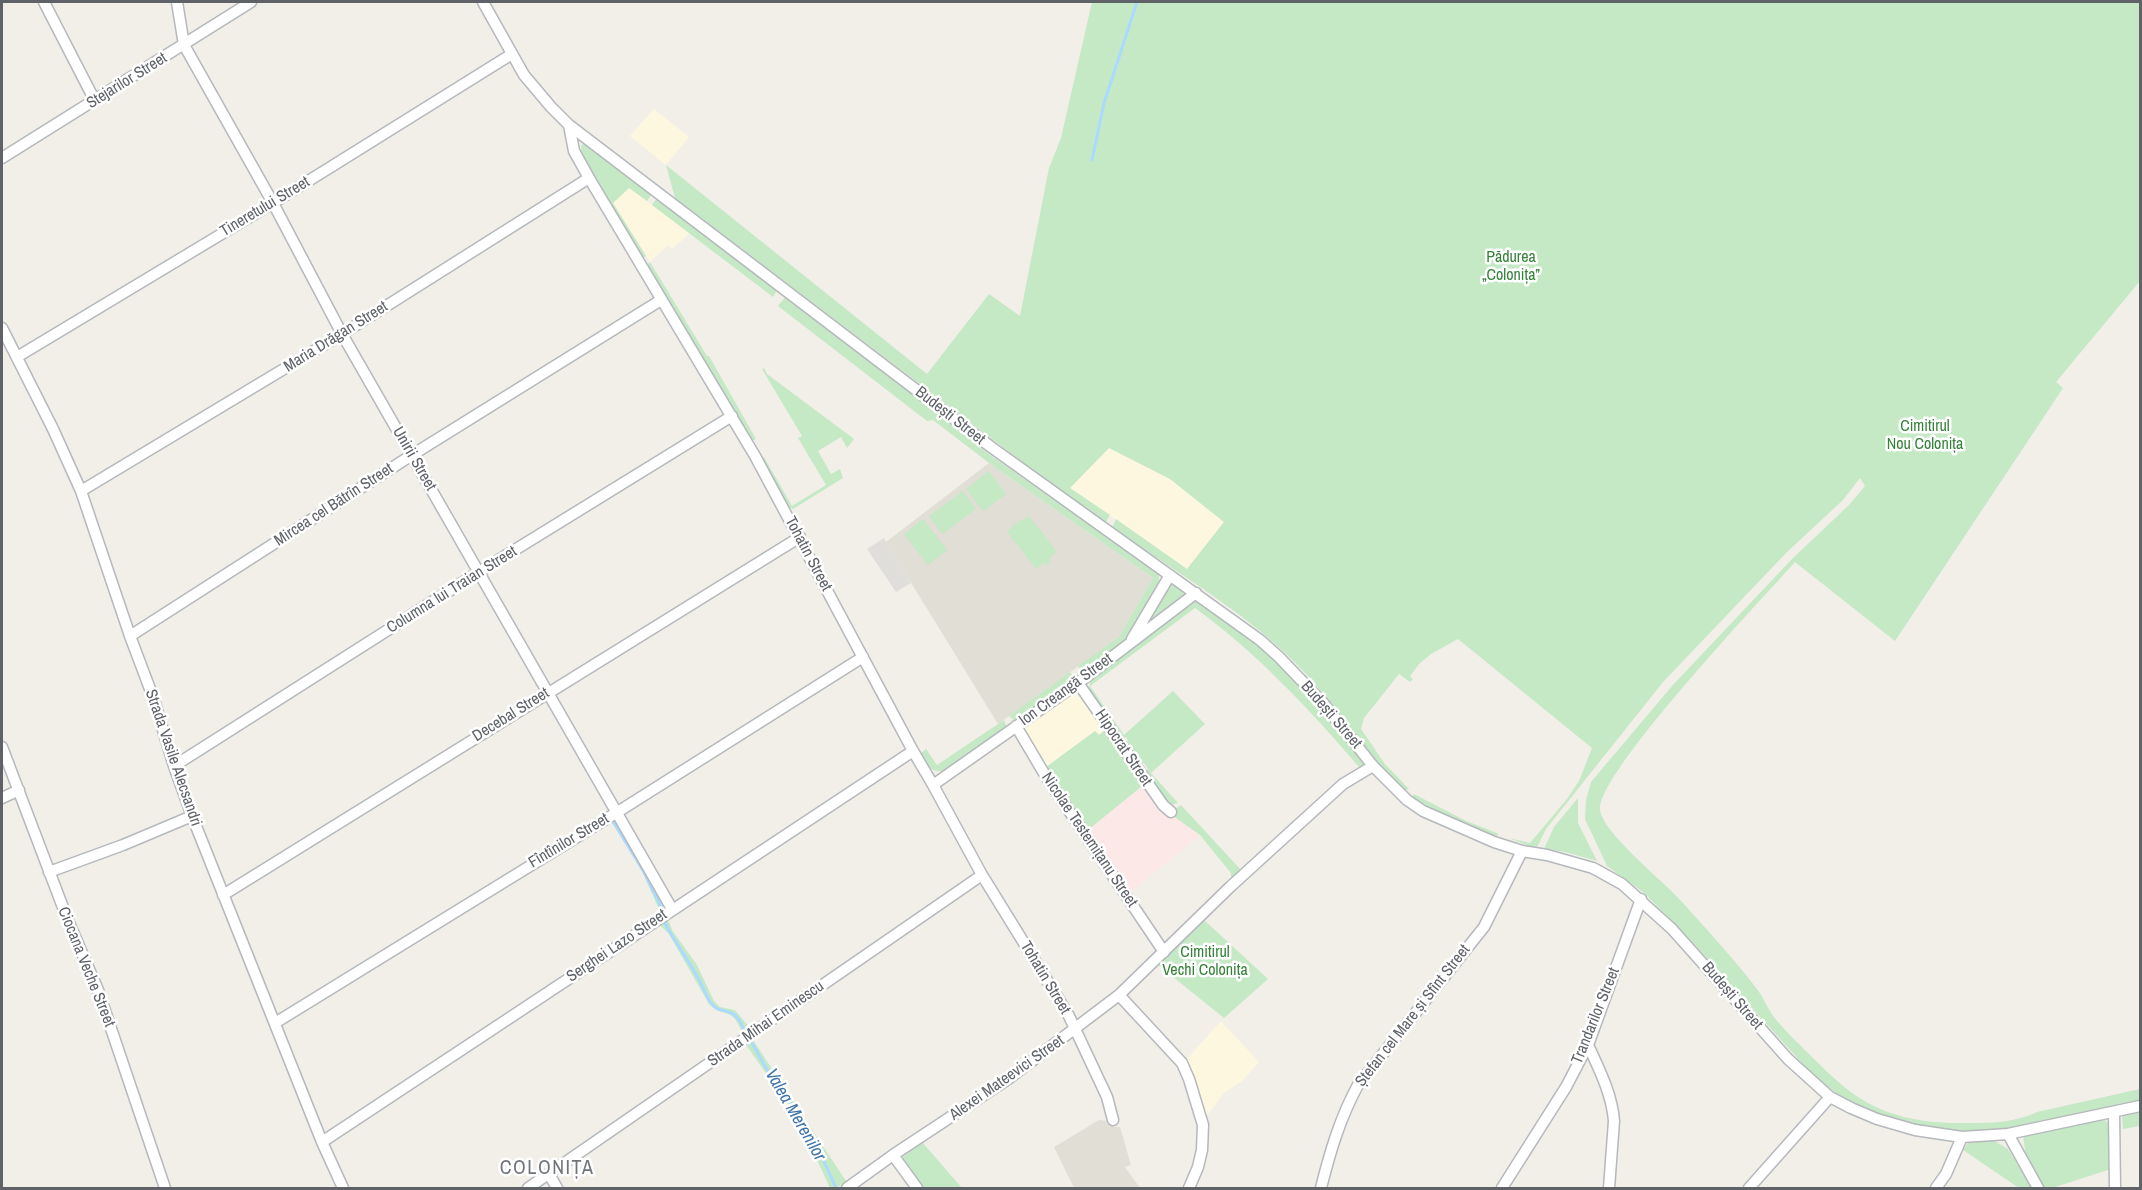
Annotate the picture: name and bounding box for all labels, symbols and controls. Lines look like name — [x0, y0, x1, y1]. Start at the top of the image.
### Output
street label: Stejarilor Street — [83, 49, 171, 113]
street label: Tineretului Street — [217, 173, 313, 241]
park label: Pădurea „Colonița” — [1482, 248, 1540, 286]
street label: Maria Drăgan Street — [281, 297, 391, 377]
street label: Budești Street — [911, 383, 989, 449]
park label: Cimitirul Nou Colonița — [1887, 417, 1963, 455]
street label: Unirii Street — [388, 424, 440, 494]
street label: Mircea cel Bătrîn Street — [271, 459, 397, 551]
street label: Tohatin Street — [780, 513, 836, 595]
street label: Columna lui Traian Street — [383, 542, 521, 638]
street label: Ion Creangă Street — [1016, 650, 1116, 730]
street label: Budești Street — [1296, 677, 1366, 753]
street label: Decebal Street — [469, 684, 553, 746]
street label: Strada Vasile Alecsandri — [141, 687, 205, 829]
street label: Hipocrat Street — [1090, 706, 1156, 790]
street label: Nicolae Testemițanu Street — [1037, 769, 1141, 911]
street label: Fîntînilor Street — [525, 809, 613, 873]
street label: Ciocana Veche Street — [53, 904, 119, 1030]
street label: Serghei Lazo Street — [563, 905, 671, 987]
street label: Tohatin Street — [1016, 938, 1074, 1018]
street label: Ștefan cel Mare și Sfînt Street — [1352, 941, 1474, 1091]
park label: Cimitirul Vechi Colonița — [1162, 943, 1248, 981]
street label: Budești Street — [1697, 958, 1767, 1034]
street label: Trandarilor Street — [1568, 965, 1624, 1067]
street label: Strada Mihai Eminescu — [704, 977, 828, 1071]
street label: Alexei Mateevici Street — [946, 1031, 1068, 1125]
water label: Valea Merenilor — [760, 1065, 830, 1165]
district label: COLONIȚA — [500, 1157, 594, 1181]

